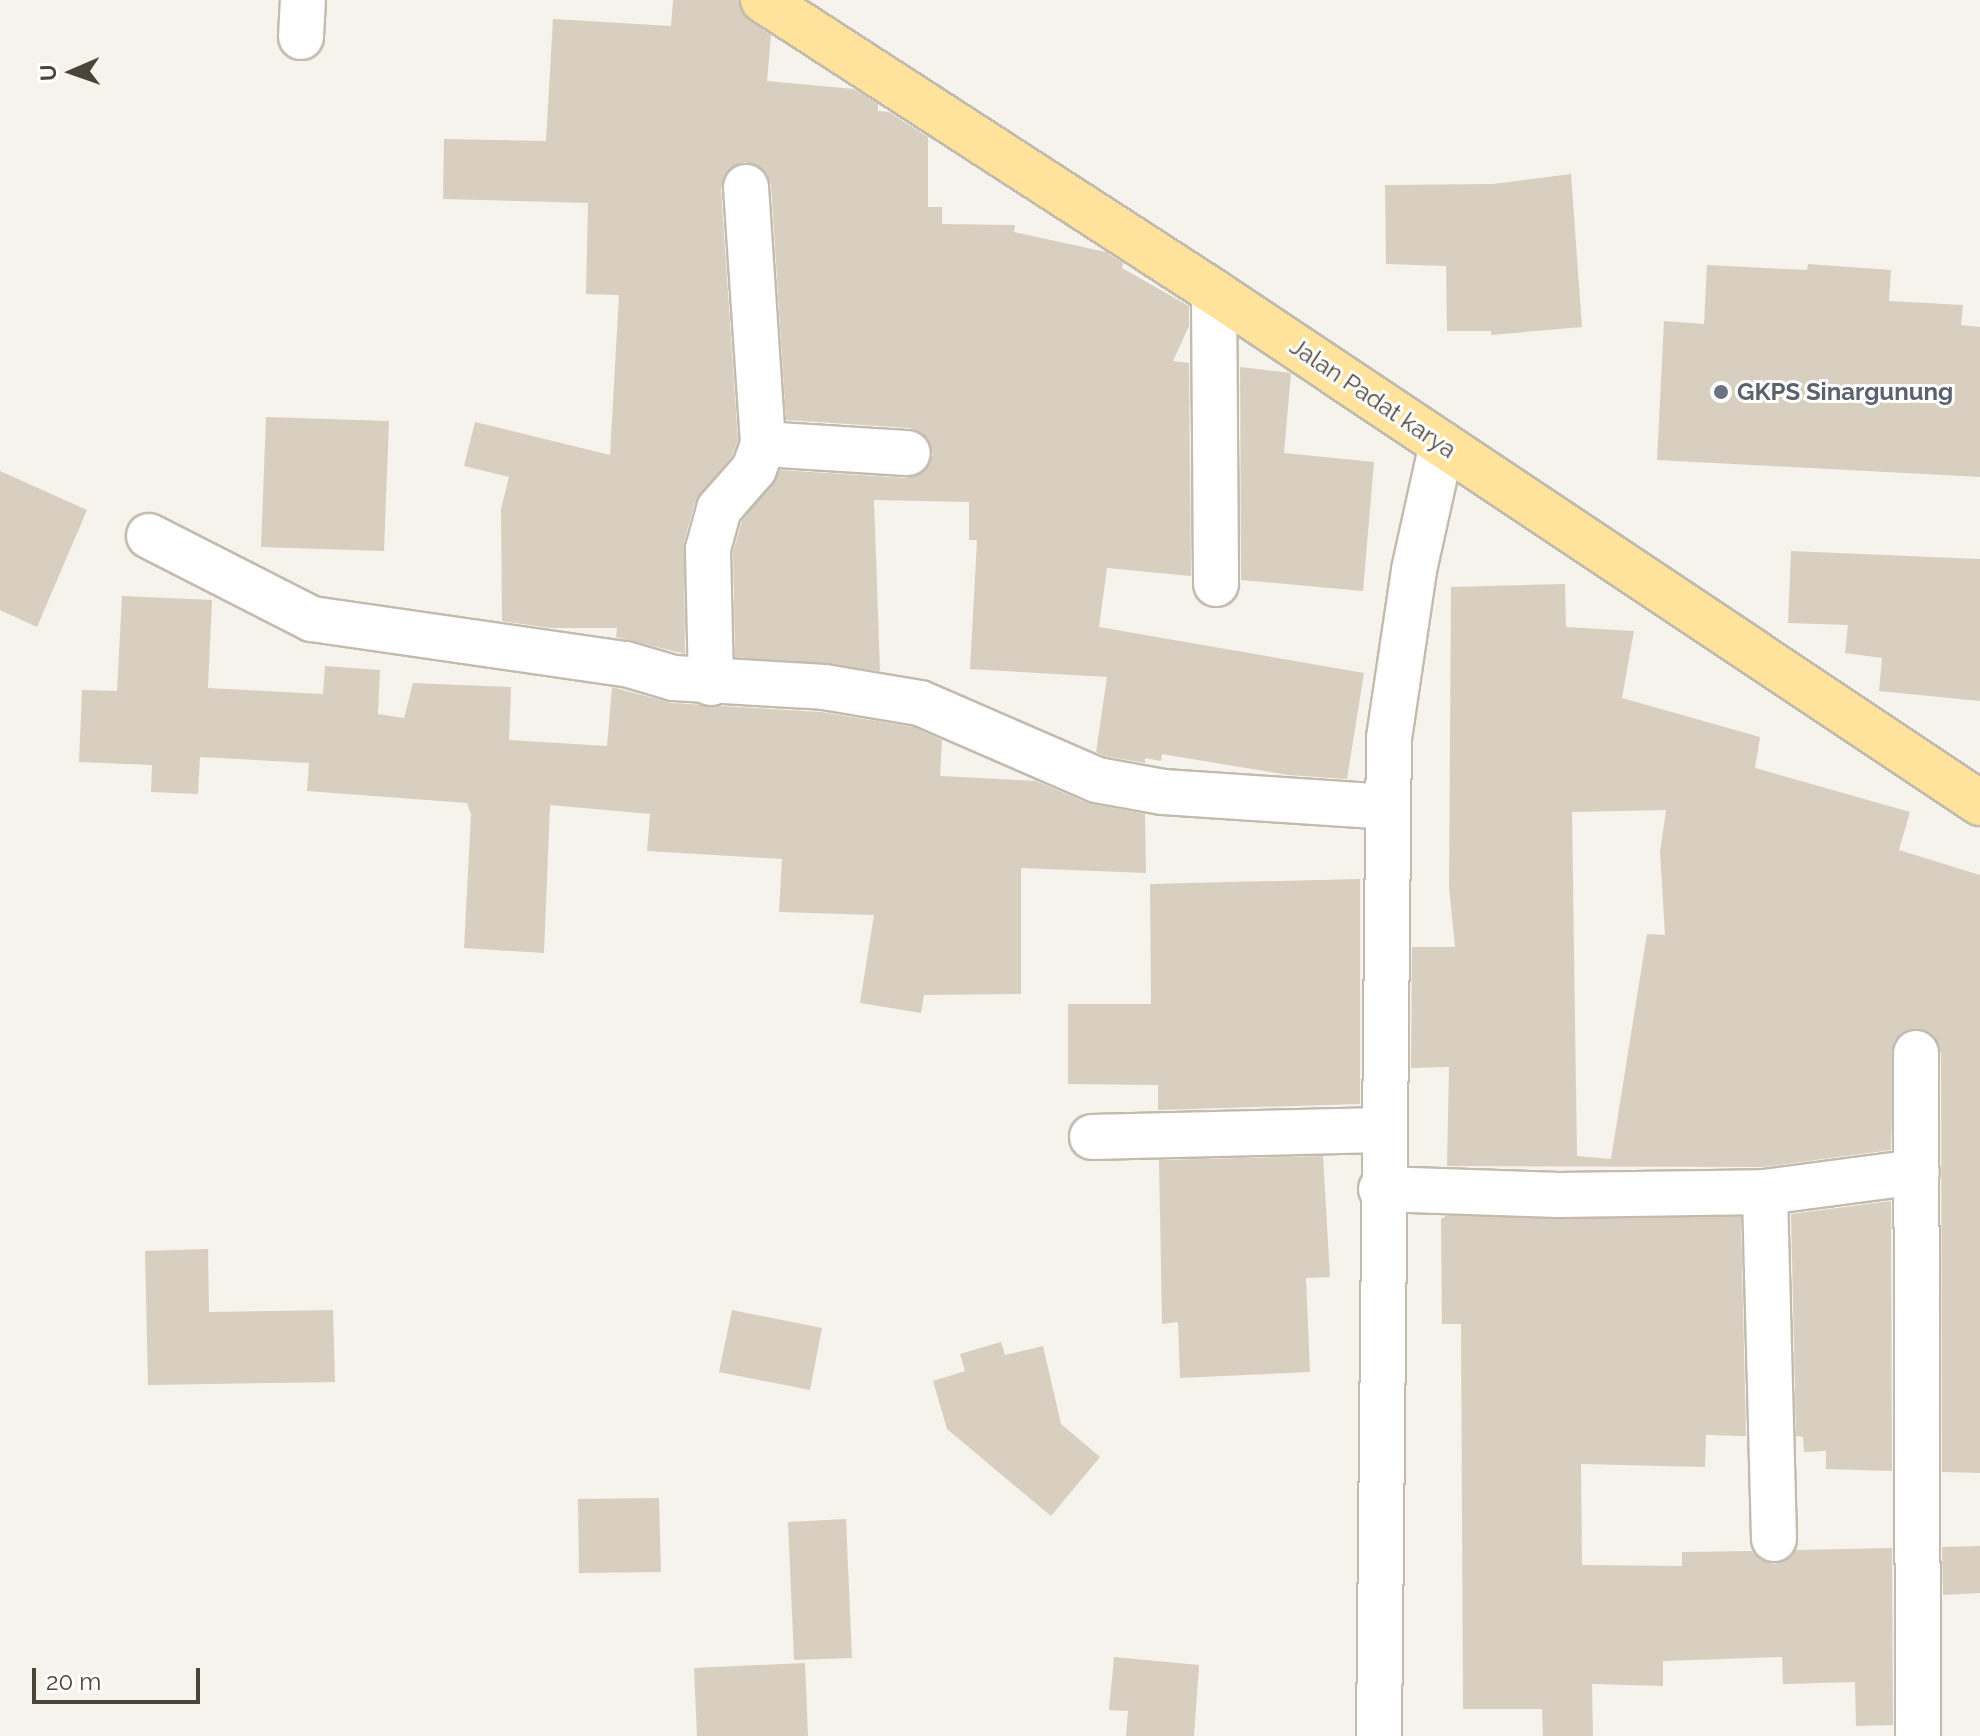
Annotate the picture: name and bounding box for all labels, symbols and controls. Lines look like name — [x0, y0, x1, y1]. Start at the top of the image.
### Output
north arrow — [32, 32, 112, 112]
text: U — [35, 64, 61, 82]
street label: Jalan Padat karya — [1285, 332, 1461, 464]
place label: GKPS Sinargunung — [1737, 378, 1953, 406]
marker: GKPS Sinargunung — [1712, 383, 1730, 401]
scale bar — [36, 1652, 204, 1702]
text: 20 m — [46, 1667, 101, 1696]

